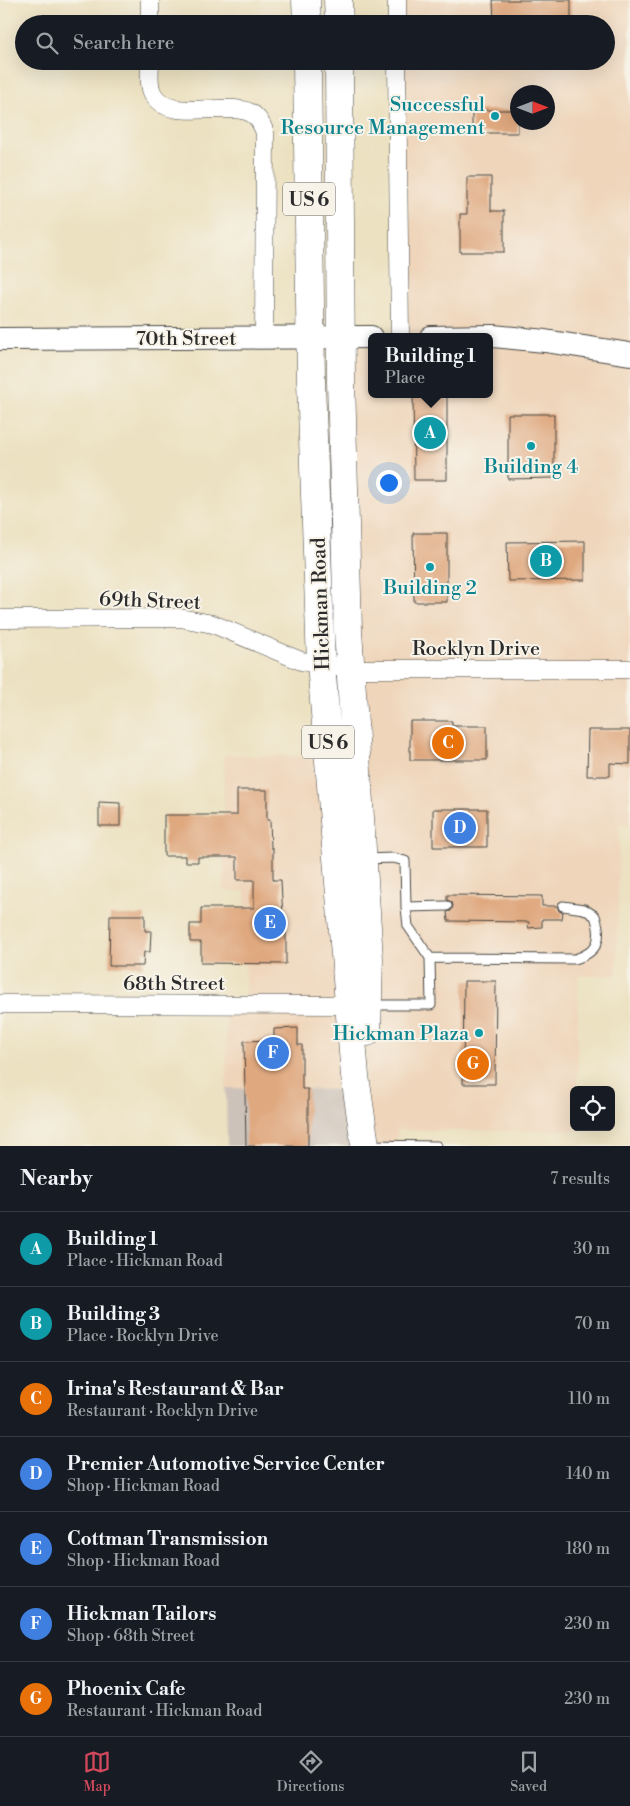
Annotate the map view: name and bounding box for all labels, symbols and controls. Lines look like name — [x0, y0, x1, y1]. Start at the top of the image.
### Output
search box — [15, 15, 615, 70]
icon: search — [33, 29, 61, 57]
text: Search here — [73, 31, 174, 55]
north arrow — [510, 85, 555, 130]
place label: Successful Resource Management — [280, 93, 485, 141]
marker: Successful Resource Management — [489, 110, 501, 122]
road number: US 6 — [283, 182, 335, 215]
street label: 70th Street — [136, 327, 236, 352]
popup — [368, 333, 493, 398]
text: Building 1 — [385, 344, 476, 368]
text: Place — [385, 368, 425, 388]
pin: A — [414, 414, 446, 452]
marker: Building 4 — [525, 440, 537, 452]
place label: Building 4 — [483, 455, 578, 480]
your location — [376, 470, 402, 496]
street label: Hickman Road — [307, 536, 336, 671]
pin: B — [530, 542, 562, 580]
marker: Building 2 — [424, 561, 436, 573]
place label: Building 2 — [382, 576, 477, 601]
street label: 69th Street — [99, 587, 201, 616]
street label: Rocklyn Drive — [412, 637, 540, 662]
pin: C — [432, 724, 464, 762]
road number: US 6 — [302, 726, 354, 759]
pin: D — [444, 809, 476, 847]
pin: E — [254, 904, 286, 942]
street label: 68th Street — [123, 972, 225, 997]
place label: Hickman Plaza — [333, 1022, 470, 1047]
marker: Hickman Plaza — [473, 1027, 485, 1039]
pin: F — [257, 1034, 289, 1072]
pin: G — [457, 1045, 489, 1083]
map controls — [570, 1086, 615, 1131]
button: locate — [570, 1086, 615, 1131]
text: Nearby — [20, 1166, 93, 1192]
text: 7 results — [550, 1169, 610, 1189]
text: Building 1 — [67, 1227, 158, 1251]
text: A — [30, 1239, 42, 1259]
text: 30 m — [573, 1239, 610, 1259]
text: Place · Hickman Road — [67, 1251, 223, 1271]
text: Building 3 — [67, 1302, 160, 1326]
text: B — [30, 1314, 42, 1334]
text: 70 m — [574, 1314, 610, 1334]
text: Place · Rocklyn Drive — [67, 1326, 219, 1346]
text: Irina's Restaurant & Bar — [67, 1377, 284, 1401]
text: C — [30, 1389, 42, 1409]
text: 110 m — [568, 1389, 610, 1409]
text: Restaurant · Rocklyn Drive — [67, 1401, 258, 1421]
text: Premier Automotive Service Center — [67, 1452, 385, 1476]
text: D — [30, 1464, 42, 1484]
text: 140 m — [566, 1464, 610, 1484]
text: Shop · Hickman Road — [67, 1476, 220, 1496]
text: Cottman Transmission — [67, 1527, 268, 1551]
text: E — [30, 1539, 42, 1559]
text: 180 m — [566, 1539, 610, 1559]
text: Shop · Hickman Road — [67, 1551, 220, 1571]
text: Hickman Tailors — [67, 1602, 216, 1626]
text: F — [30, 1614, 42, 1634]
text: 230 m — [564, 1614, 610, 1634]
text: Shop · 68th Street — [67, 1626, 195, 1646]
text: Phoenix Cafe — [67, 1677, 186, 1701]
text: G — [30, 1689, 42, 1709]
text: 230 m — [564, 1689, 610, 1709]
text: Restaurant · Hickman Road — [67, 1701, 262, 1721]
tab: Map — [83, 1748, 111, 1796]
tab: Directions — [277, 1748, 344, 1796]
tab: Saved — [510, 1748, 547, 1796]

